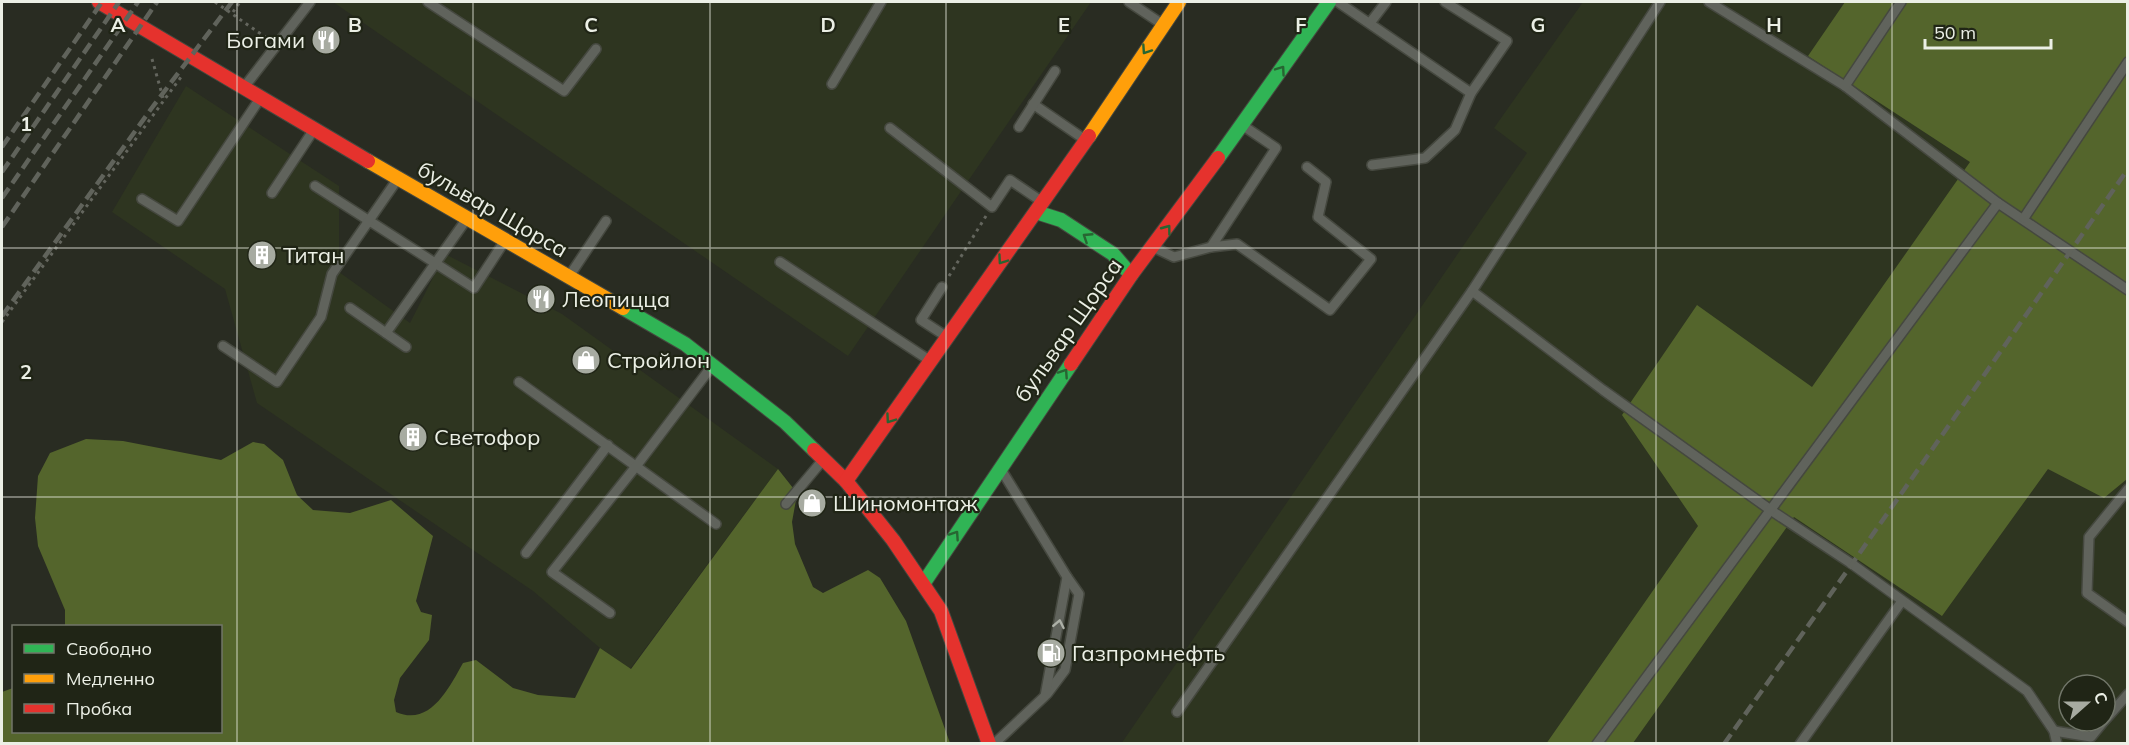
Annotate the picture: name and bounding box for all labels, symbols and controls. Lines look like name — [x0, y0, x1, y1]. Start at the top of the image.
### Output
text: A — [111, 12, 126, 37]
text: B — [348, 12, 362, 37]
text: C — [584, 12, 598, 37]
text: D — [820, 12, 836, 37]
text: E — [1058, 12, 1070, 37]
text: F — [1295, 12, 1307, 37]
text: G — [1531, 12, 1545, 37]
text: H — [1766, 12, 1782, 37]
scale bar — [1925, 12, 2051, 50]
text: 50 m — [1934, 21, 1976, 44]
restaurant icon: Богами — [310, 24, 342, 56]
place label: Богами — [226, 26, 305, 54]
one-way arrow — [1142, 43, 1153, 54]
one-way arrow — [1274, 66, 1285, 77]
text: 1 — [20, 111, 32, 136]
street label: бульвар Щорса — [413, 155, 573, 263]
one-way arrow — [1160, 224, 1171, 235]
one-way arrow — [1083, 234, 1094, 245]
building icon: Титан — [246, 239, 278, 271]
place label: Титан — [283, 241, 344, 269]
one-way arrow — [998, 253, 1009, 264]
street label: бульвар Щорса — [1008, 253, 1128, 407]
restaurant icon: Леопицца — [525, 283, 557, 315]
place label: Леопицца — [562, 285, 670, 313]
shop icon: Стройлон — [570, 344, 602, 376]
place label: Стройлон — [607, 346, 710, 374]
text: 2 — [20, 359, 32, 384]
one-way arrow — [1057, 369, 1068, 380]
one-way arrow — [886, 413, 897, 424]
building icon: Светофор — [397, 421, 429, 453]
place label: Светофор — [434, 423, 540, 451]
shop icon: Шиномонтаж — [796, 487, 828, 519]
place label: Шиномонтаж — [833, 489, 978, 517]
one-way arrow — [948, 531, 959, 542]
one-way arrow — [1052, 620, 1064, 629]
legend — [12, 625, 222, 733]
text: Свободно — [66, 637, 152, 660]
fuel station icon: Газпромнефть — [1035, 637, 1067, 669]
place label: Газпромнефть — [1072, 639, 1225, 667]
text: Медленно — [66, 667, 155, 690]
north arrow — [2057, 673, 2117, 733]
text: С — [2090, 689, 2112, 706]
text: Пробка — [66, 697, 132, 720]

